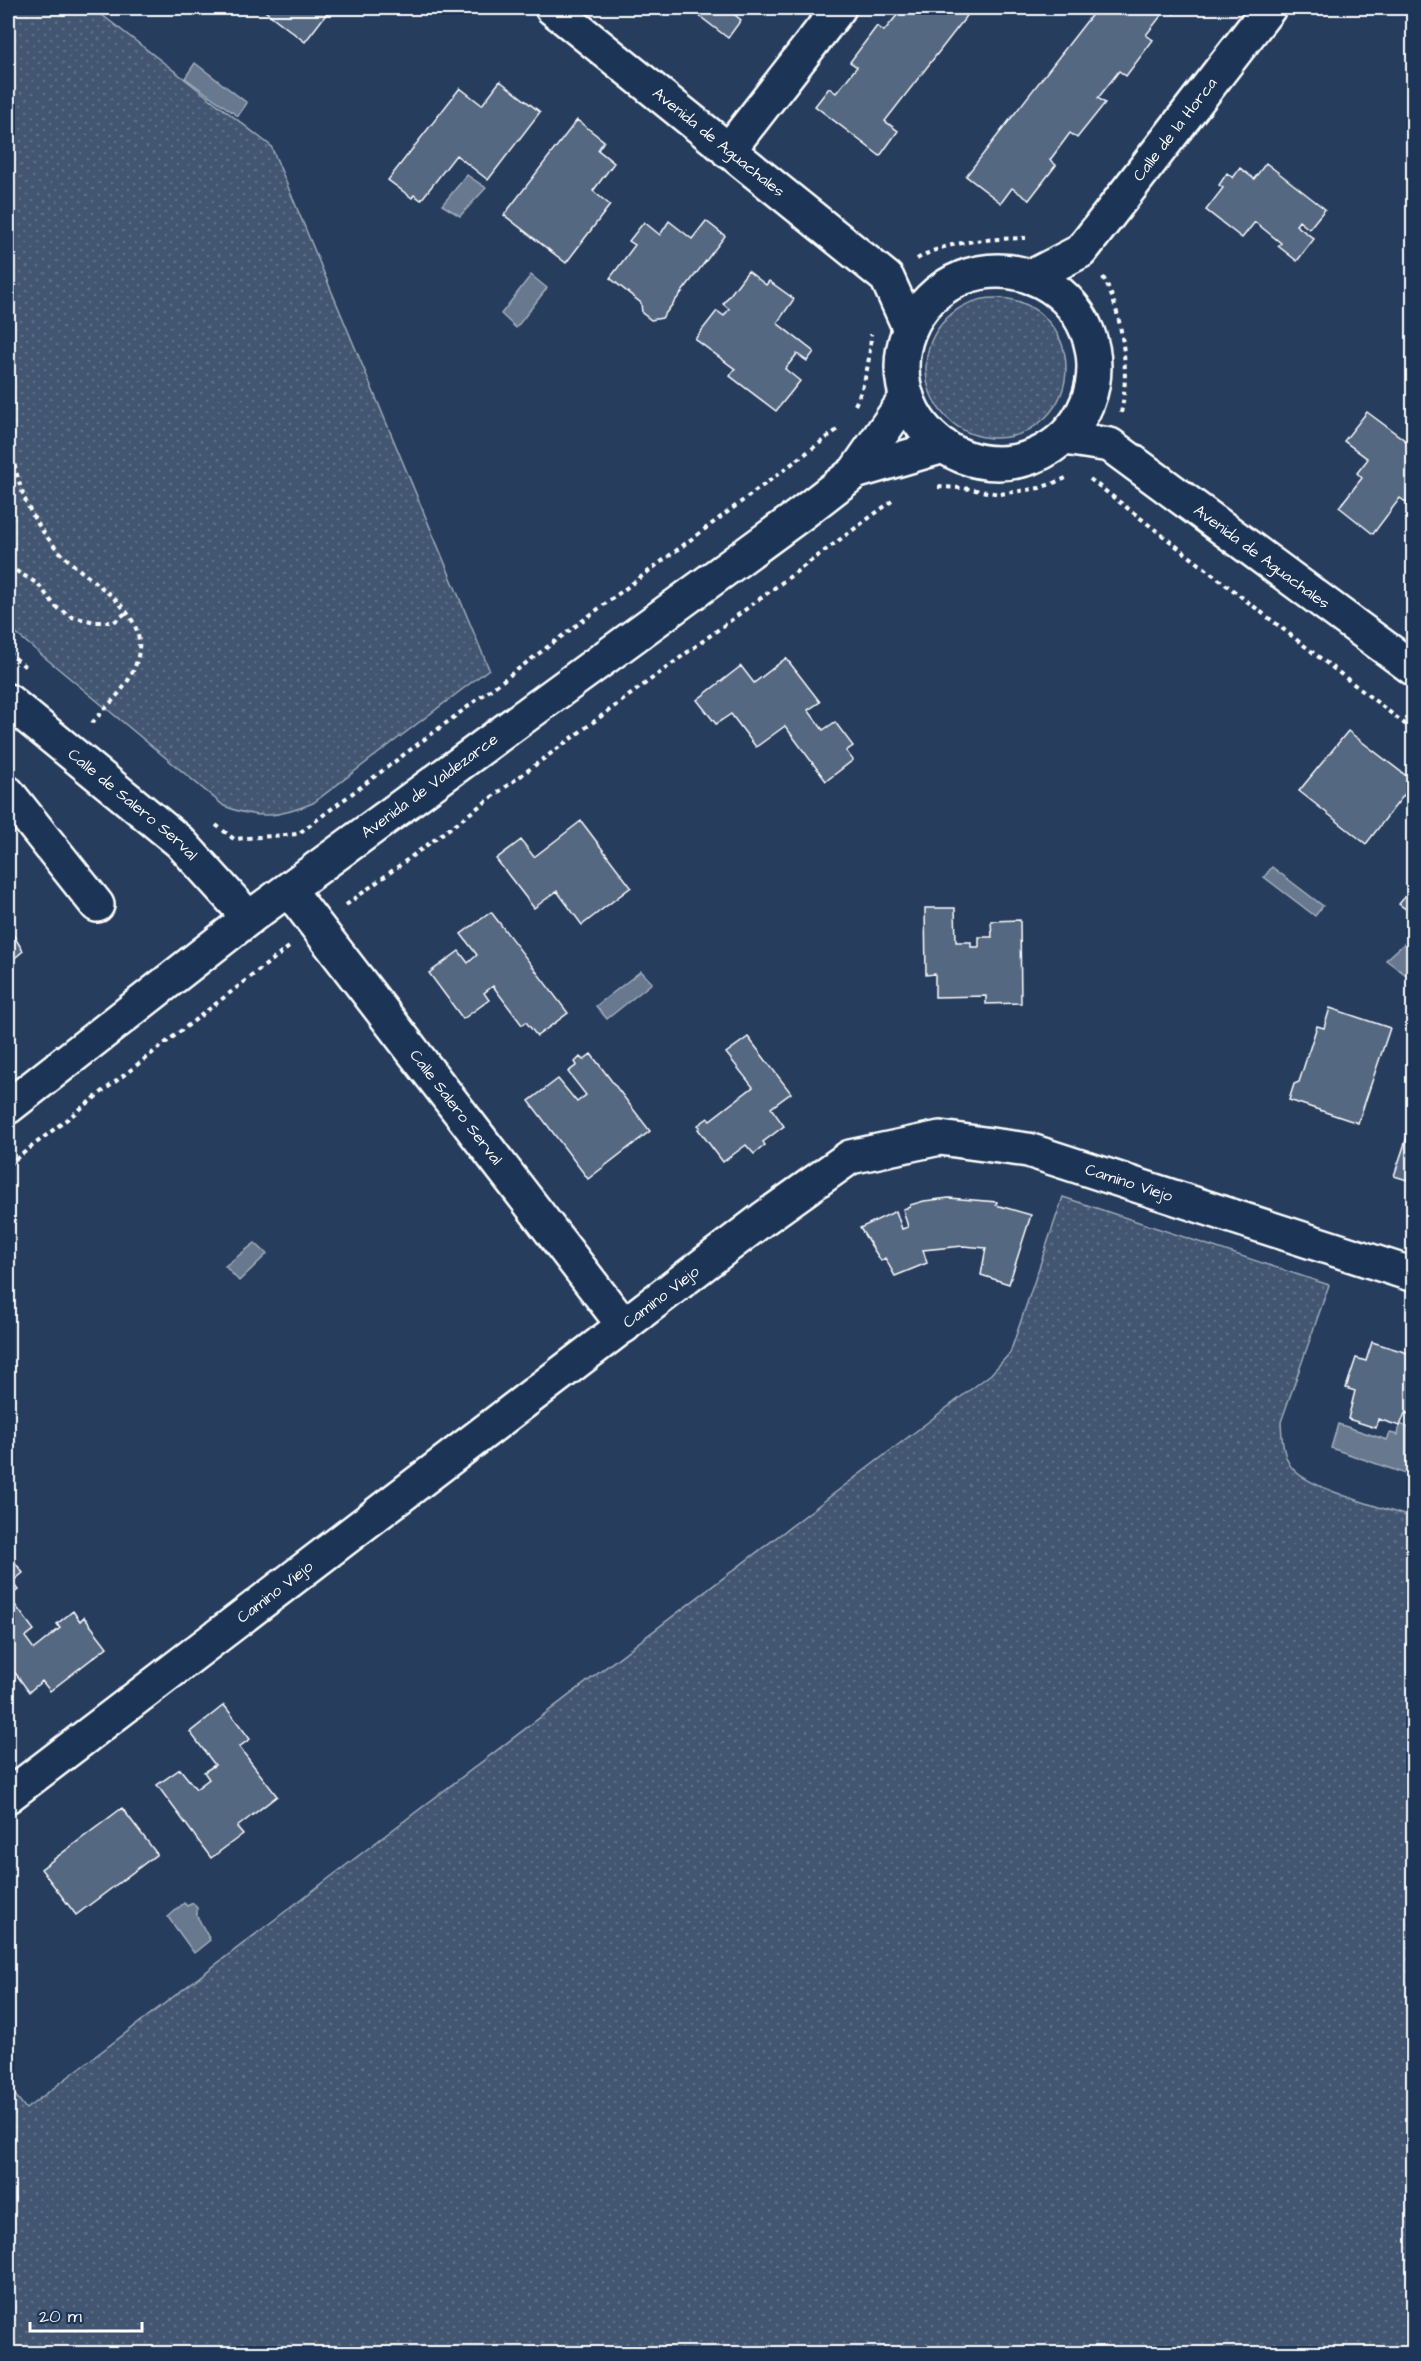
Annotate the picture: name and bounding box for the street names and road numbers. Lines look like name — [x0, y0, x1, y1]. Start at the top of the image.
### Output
street label: Calle de la Horca — [1128, 73, 1222, 186]
street label: Avenida de Aguachales — [648, 82, 789, 202]
street label: Avenida de Aguachales — [1189, 499, 1334, 614]
street label: Avenida de Valdezarce — [357, 728, 503, 843]
street label: Calle de Salero Serval — [63, 743, 202, 865]
street label: Calle Salero Serval — [405, 1045, 507, 1170]
street label: Camino Viejo — [1082, 1158, 1176, 1207]
street label: Camino Viejo — [618, 1261, 704, 1333]
street label: Camino Viejo — [232, 1556, 318, 1628]

